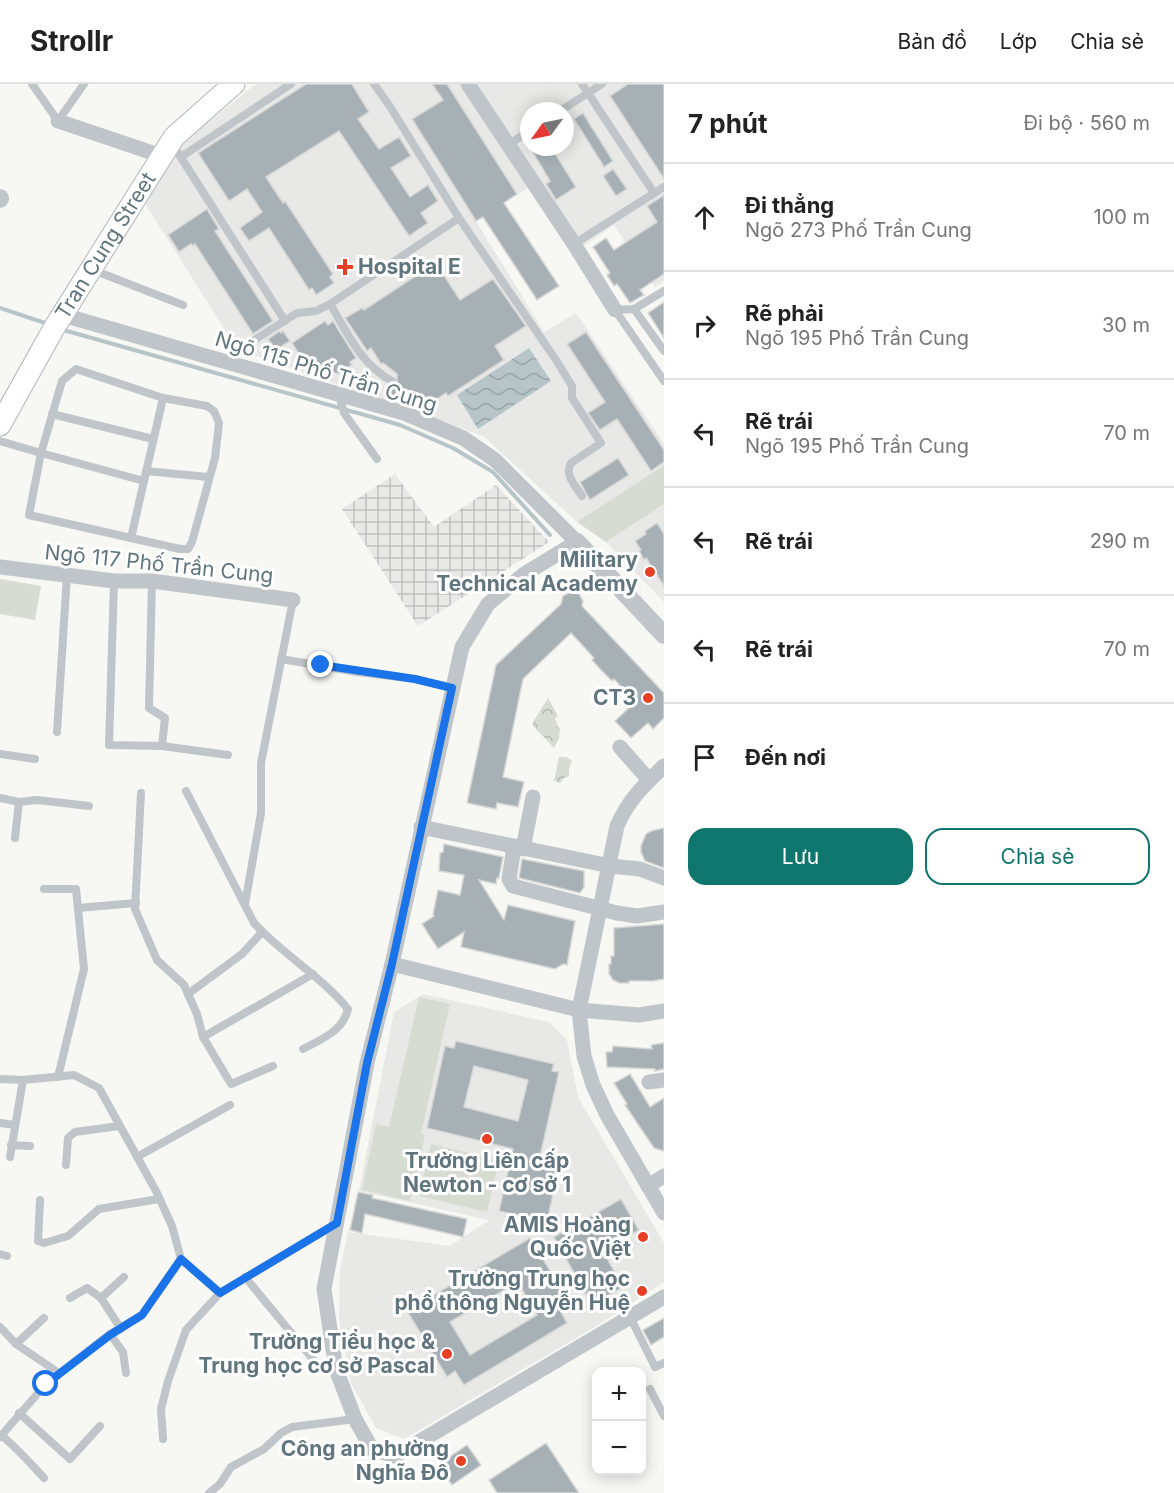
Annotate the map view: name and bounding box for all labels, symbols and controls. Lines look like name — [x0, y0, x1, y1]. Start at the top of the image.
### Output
text: Strollr — [30, 24, 113, 58]
text: Bản đồ — [898, 29, 967, 54]
text: Lớp — [1000, 29, 1037, 54]
text: Chia sẻ — [1070, 29, 1144, 54]
north arrow — [520, 102, 574, 156]
text: 7 phút — [688, 108, 768, 139]
text: Đi bộ · 560 m — [1024, 111, 1150, 135]
street label: Tran Cung Street — [50, 167, 161, 324]
text: Đi thẳng — [745, 192, 834, 218]
icon: ahead — [688, 201, 721, 234]
text: 100 m — [1093, 205, 1150, 229]
text: Ngõ 273 Phố Trần Cung — [745, 218, 972, 242]
place label: Hospital E — [358, 254, 461, 279]
marker: Hospital E — [336, 258, 354, 276]
text: Rẽ phải — [745, 300, 824, 326]
icon: right — [688, 309, 721, 342]
text: 30 m — [1102, 313, 1150, 337]
street label: Ngõ 115 Phố Trần Cung — [212, 326, 440, 417]
text: Ngõ 195 Phố Trần Cung — [745, 326, 969, 350]
text: Rẽ trái — [745, 408, 813, 434]
icon: left — [688, 417, 721, 450]
text: 70 m — [1103, 421, 1150, 445]
text: Ngõ 195 Phố Trần Cung — [745, 434, 969, 458]
icon: left — [688, 525, 721, 558]
text: Rẽ trái — [745, 528, 813, 554]
text: 290 m — [1090, 529, 1150, 553]
street label: Ngõ 117 Phố Trần Cung — [43, 539, 275, 588]
place label: Military Technical Academy — [436, 547, 638, 596]
marker: Military Technical Academy — [643, 565, 657, 579]
icon: left — [688, 633, 721, 666]
text: Rẽ trái — [745, 636, 813, 662]
text: 70 m — [1103, 637, 1150, 661]
route end — [307, 651, 333, 677]
place label: CT3 — [593, 685, 636, 710]
marker: CT3 — [641, 691, 655, 705]
icon: arrive — [688, 741, 721, 774]
text: Đến nơi — [745, 744, 826, 770]
button: Lưu — [688, 828, 913, 885]
button: Chia sẻ — [925, 828, 1150, 885]
marker: Trường Liên cấp Newton - cơ sở 1 — [480, 1132, 494, 1146]
place label: Trường Liên cấp Newton - cơ sở 1 — [403, 1148, 571, 1197]
place label: AMIS Hoàng Quốc Việt — [504, 1212, 631, 1261]
marker: AMIS Hoàng Quốc Việt — [636, 1230, 650, 1244]
place label: Trường Trung học phổ thông Nguyễn Huệ — [394, 1266, 630, 1315]
marker: Trường Trung học phổ thông Nguyễn Huệ — [635, 1284, 649, 1298]
place label: Trường Tiểu học & Trung học cơ sở Pascal — [198, 1329, 436, 1378]
marker: Trường Tiểu học & Trung học cơ sở Pascal — [440, 1347, 454, 1361]
map controls — [592, 1367, 646, 1475]
button: + — [592, 1367, 646, 1421]
route start — [32, 1370, 58, 1396]
button: − — [592, 1421, 646, 1475]
place label: Công an phường Nghĩa Đô — [281, 1436, 449, 1485]
marker: Công an phường Nghĩa Đô — [454, 1454, 468, 1468]

